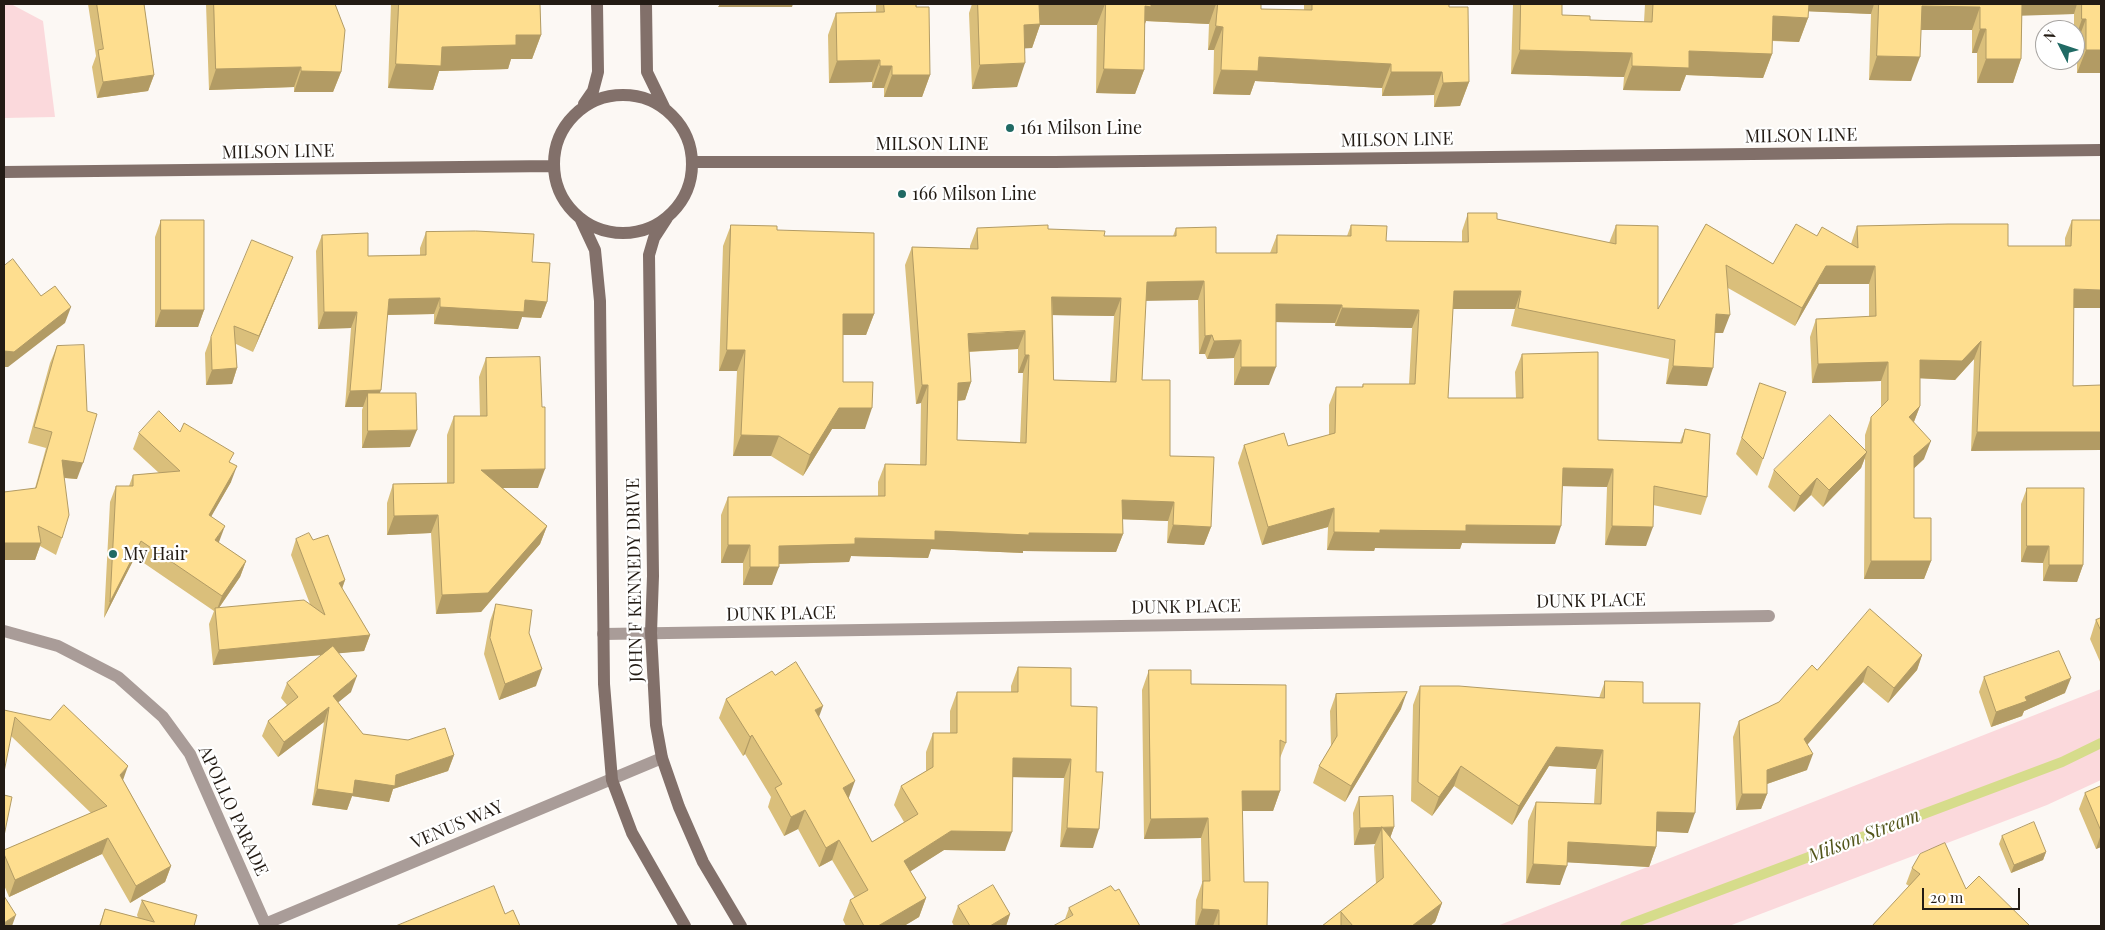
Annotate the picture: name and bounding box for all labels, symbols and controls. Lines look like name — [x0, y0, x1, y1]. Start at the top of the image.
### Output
north arrow — [2035, 20, 2085, 70]
text: N — [2039, 25, 2060, 46]
place label: 161 Milson Line — [1020, 117, 1142, 139]
marker: 161 Milson Line — [1004, 122, 1016, 134]
street label: MILSON LINE — [1744, 124, 1858, 148]
street label: MILSON LINE — [1340, 128, 1454, 152]
street label: MILSON LINE — [876, 133, 988, 155]
street label: MILSON LINE — [221, 140, 335, 164]
place label: 166 Milson Line — [912, 183, 1037, 205]
marker: 166 Milson Line — [896, 188, 908, 200]
street label: JOHN F KENNEDY DRIVE — [622, 478, 648, 682]
place label: My Hair — [123, 543, 188, 565]
marker: My Hair — [107, 548, 119, 560]
street label: DUNK PLACE — [1536, 589, 1646, 613]
street label: DUNK PLACE — [1131, 595, 1241, 619]
street label: DUNK PLACE — [726, 602, 836, 626]
street label: APOLLO PARADE — [193, 743, 273, 879]
street label: VENUS WAY — [408, 796, 506, 854]
water label: Milson Stream — [1805, 804, 1923, 868]
scale bar — [1925, 878, 2022, 910]
text: 20 m — [1930, 887, 1963, 907]

